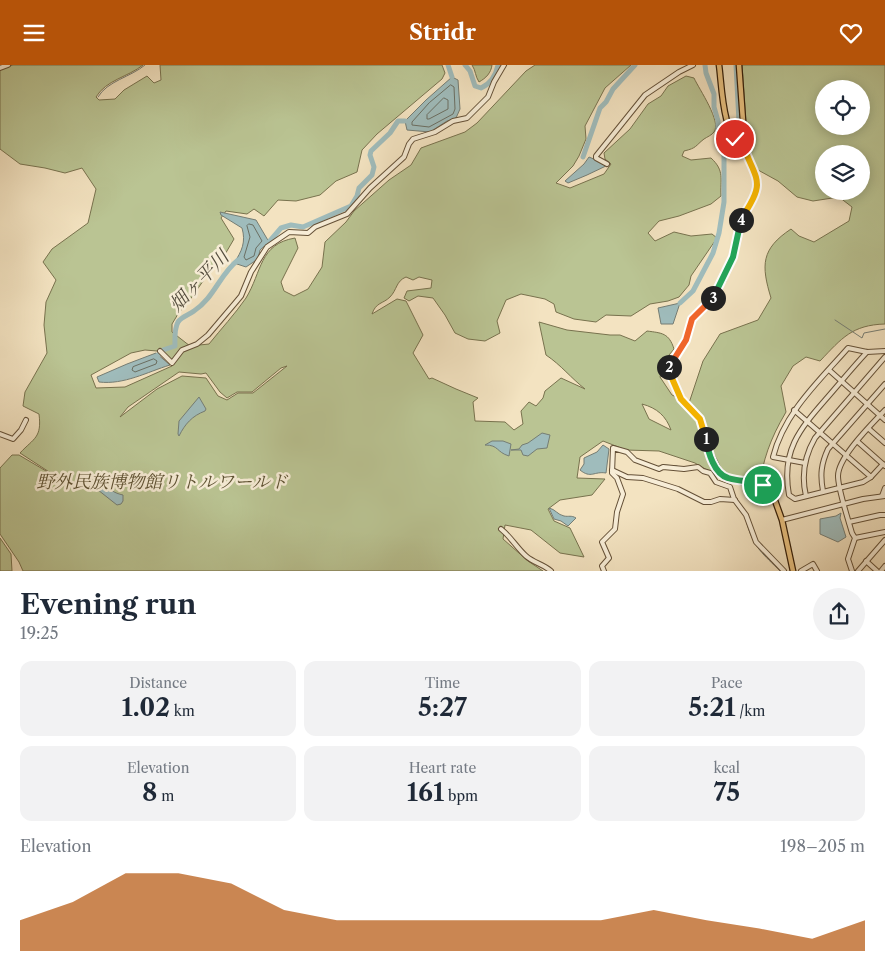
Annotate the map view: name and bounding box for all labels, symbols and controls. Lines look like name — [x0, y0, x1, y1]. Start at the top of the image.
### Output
icon: menu — [20, 19, 48, 47]
text: Stridr — [409, 19, 476, 46]
icon: heart — [837, 19, 865, 47]
map controls — [815, 80, 870, 200]
button: locate — [815, 80, 870, 135]
pin — [714, 118, 756, 160]
icon: check — [721, 125, 749, 153]
button: layers — [815, 145, 870, 200]
pin: 4 — [728, 207, 754, 233]
text: 4 — [737, 211, 746, 229]
water label: 畑ヶ平川 — [164, 244, 235, 316]
pin: 3 — [700, 285, 726, 311]
text: 3 — [710, 289, 717, 307]
pin: 2 — [656, 355, 682, 379]
text: 2 — [665, 358, 674, 376]
pin: 1 — [694, 427, 718, 451]
text: 1 — [703, 430, 710, 448]
pin — [742, 464, 784, 506]
park label: 野外民族博物館リトルワールド — [36, 471, 289, 493]
icon: arrive — [749, 471, 777, 499]
text: Evening run — [20, 587, 196, 621]
button: share — [813, 588, 865, 640]
text: 19:25 — [20, 623, 58, 643]
text: Distance — [129, 674, 187, 692]
text: Time — [425, 674, 460, 692]
text: Pace — [711, 674, 743, 692]
text: 1.02 — [121, 692, 170, 723]
text: 5:27 — [418, 692, 467, 723]
text: 5:21 — [688, 692, 735, 723]
text: km — [170, 702, 195, 720]
text: /km — [735, 702, 765, 720]
text: Elevation — [127, 759, 189, 777]
text: Heart rate — [409, 759, 476, 777]
text: kcal — [714, 759, 740, 777]
text: 8 — [142, 777, 157, 808]
text: 161 — [407, 777, 444, 808]
text: 75 — [714, 777, 740, 808]
text: m — [157, 787, 174, 805]
text: bpm — [444, 787, 478, 805]
text: Elevation — [20, 836, 91, 856]
text: 198–205 m — [780, 836, 865, 856]

